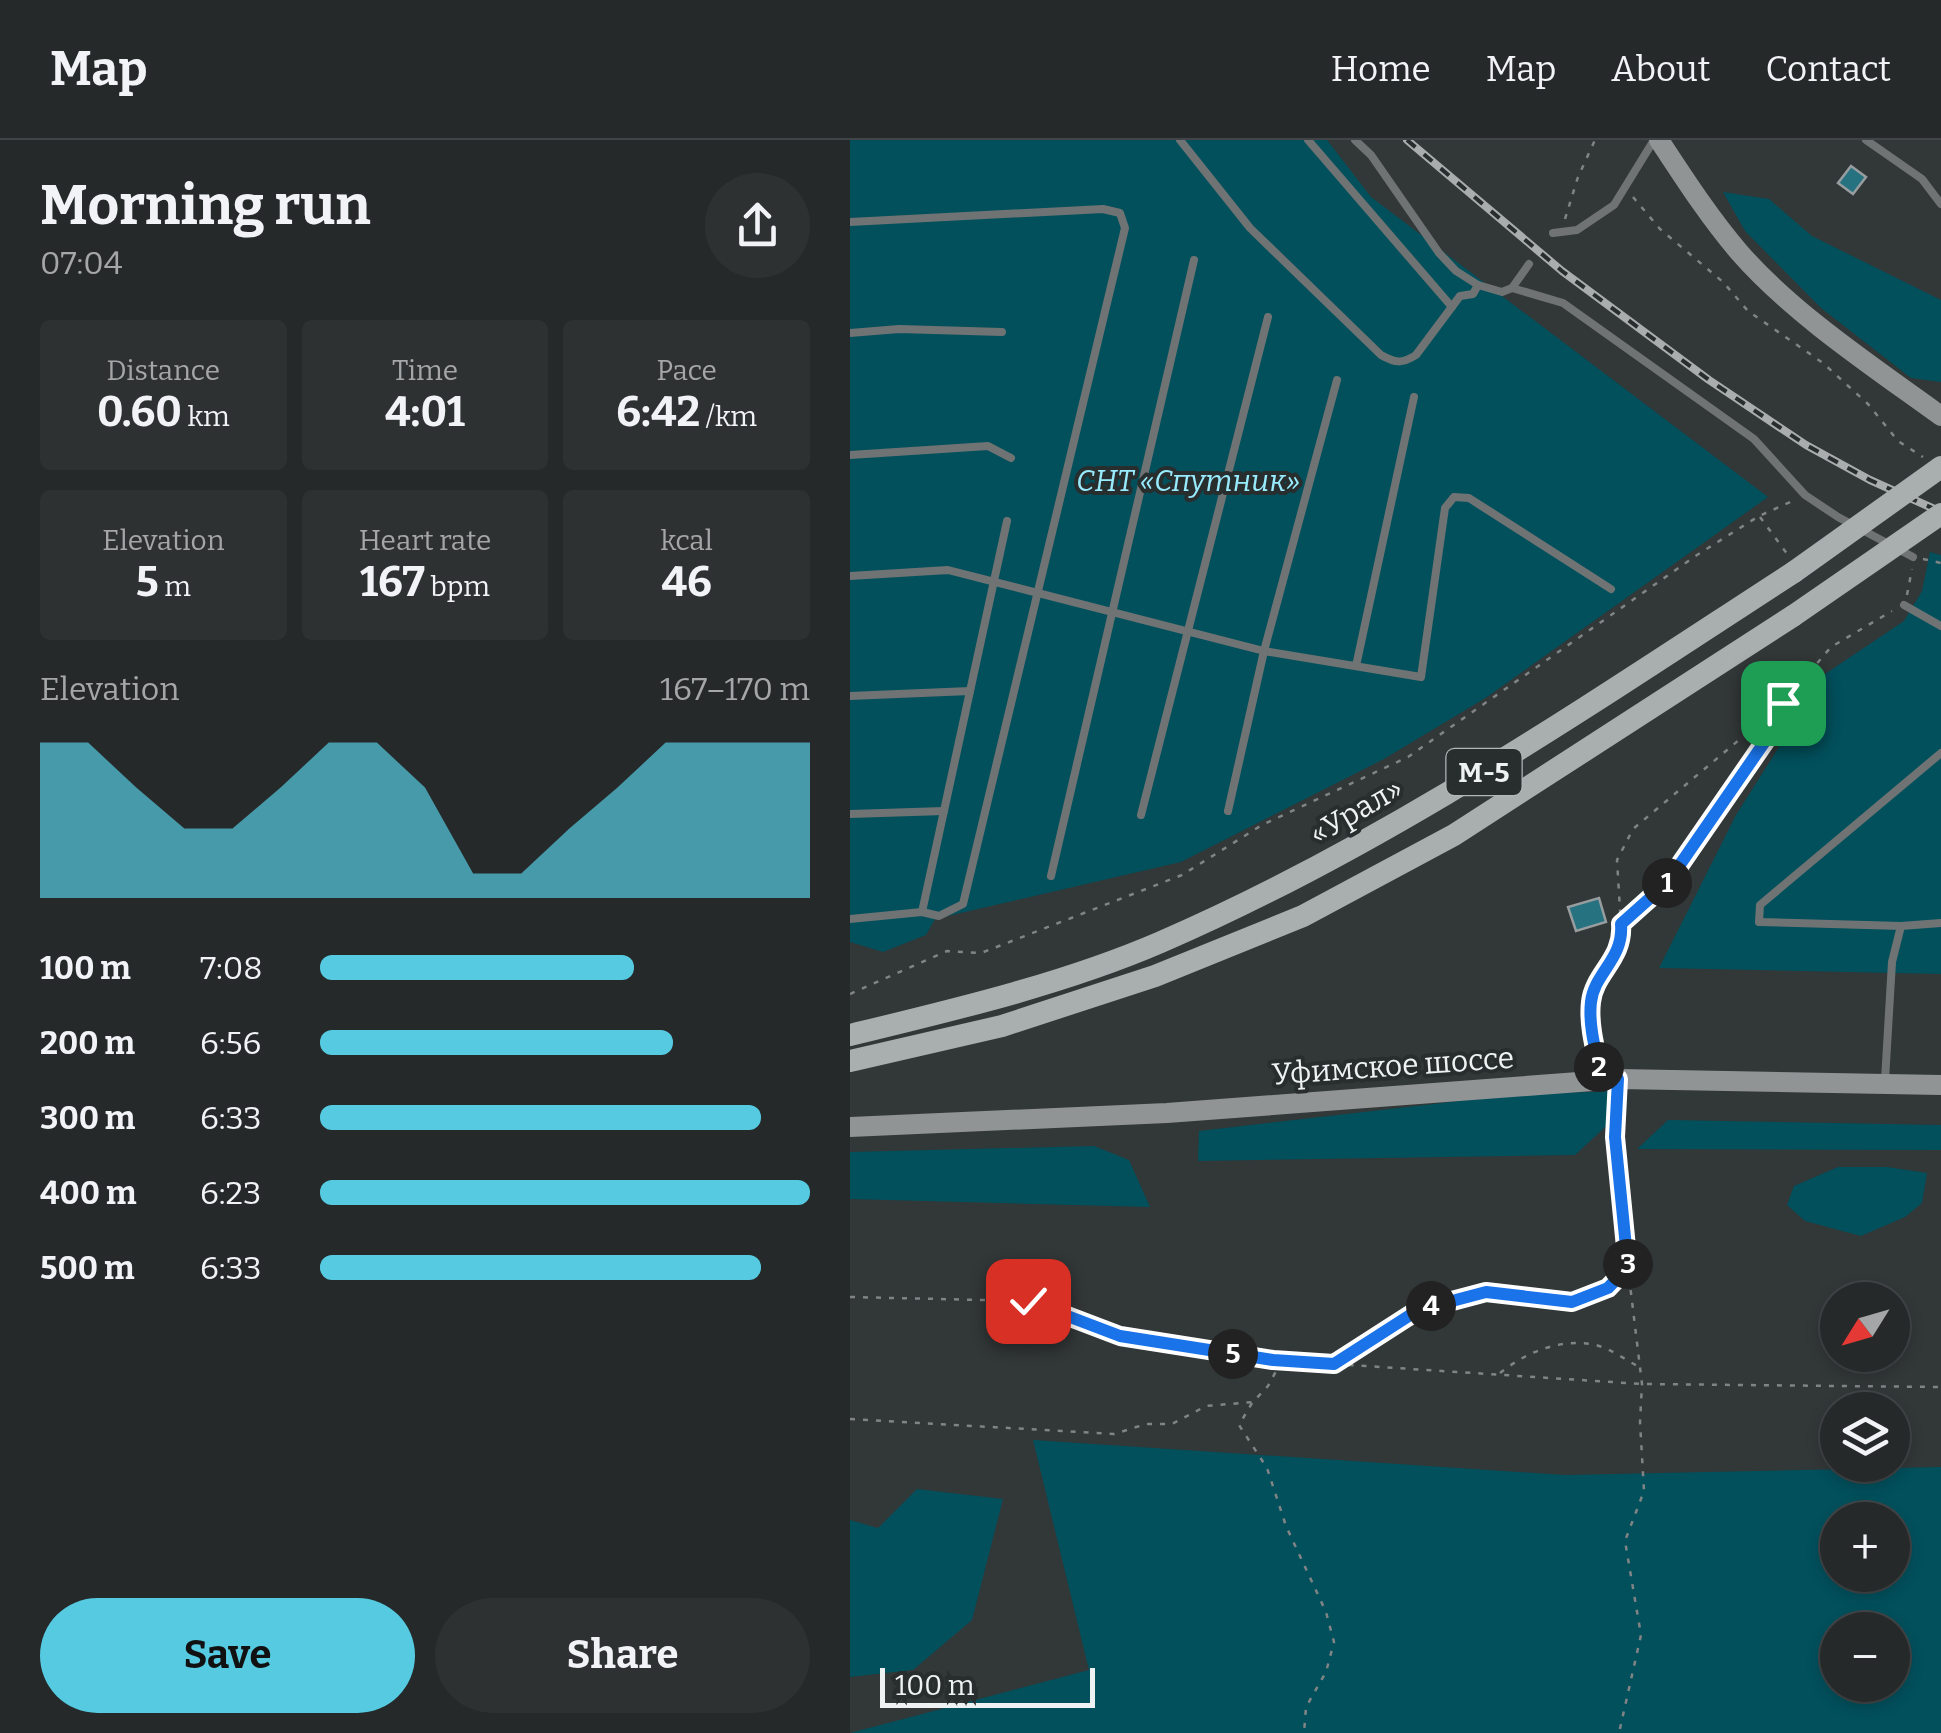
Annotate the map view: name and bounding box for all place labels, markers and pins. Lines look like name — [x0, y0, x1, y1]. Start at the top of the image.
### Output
pin — [1741, 661, 1826, 746]
pin: 1 — [1642, 858, 1692, 908]
pin: 2 — [1574, 1042, 1624, 1092]
pin: 3 — [1603, 1239, 1653, 1289]
pin — [986, 1259, 1071, 1344]
pin: 4 — [1406, 1281, 1456, 1331]
pin: 5 — [1208, 1329, 1258, 1379]

